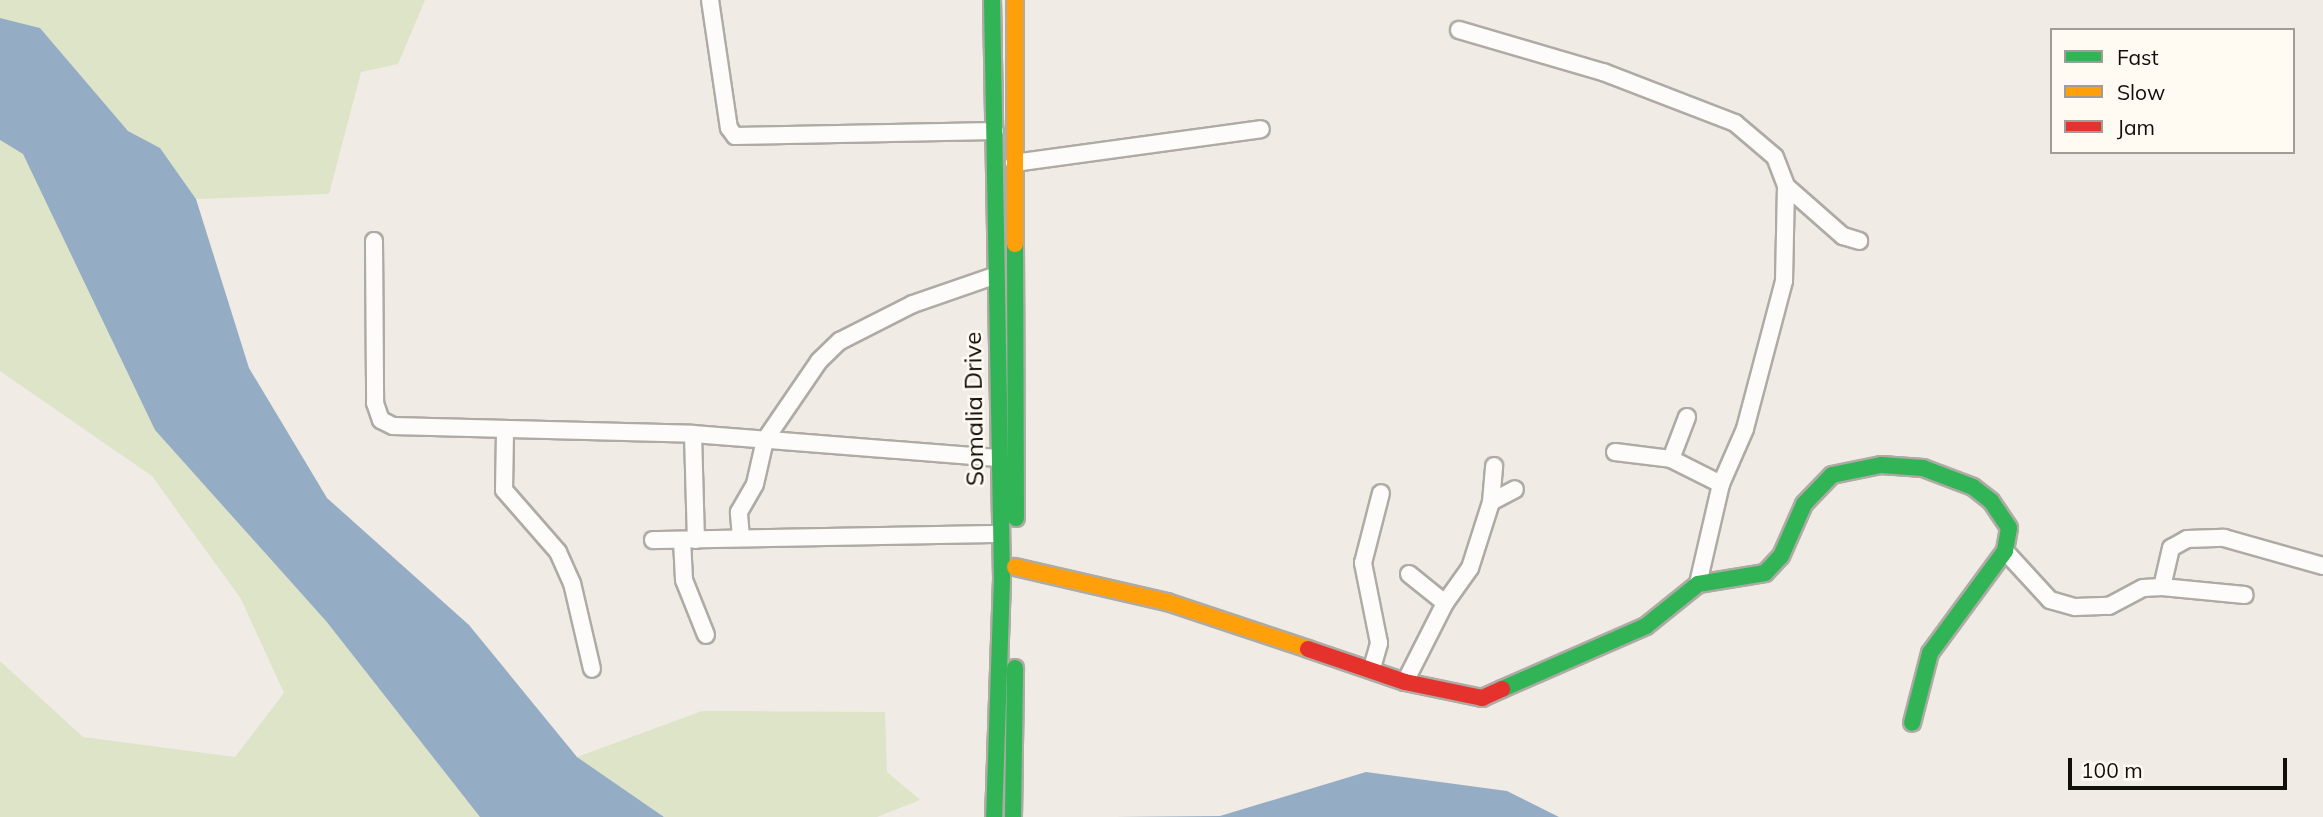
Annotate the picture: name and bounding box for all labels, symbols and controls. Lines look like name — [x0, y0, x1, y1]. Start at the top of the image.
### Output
legend — [2050, 28, 2295, 154]
text: Fast — [2117, 44, 2159, 70]
text: Slow — [2117, 79, 2165, 105]
text: Jam — [2117, 114, 2155, 140]
street label: Somalia Drive — [958, 332, 990, 486]
scale bar — [2071, 744, 2290, 788]
text: 100 m — [2081, 757, 2143, 783]

